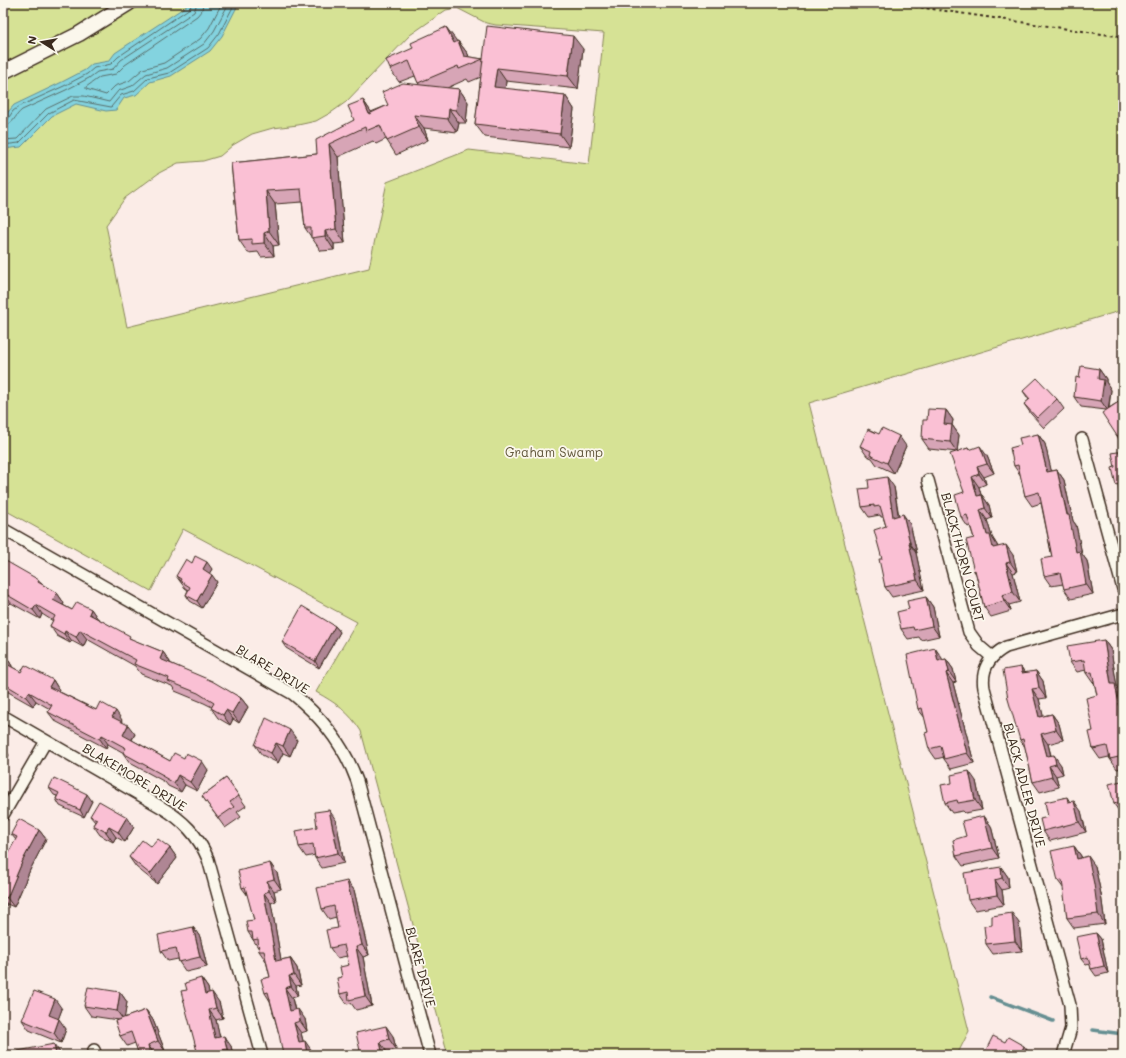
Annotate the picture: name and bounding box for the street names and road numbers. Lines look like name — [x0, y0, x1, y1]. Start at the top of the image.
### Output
street label: BLACKTHORN COURT — [938, 490, 989, 623]
street label: BLARE DRIVE — [233, 640, 313, 697]
street label: BLACK ADLER DRIVE — [1001, 721, 1050, 849]
street label: BLAKEMORE DRIVE — [80, 739, 190, 814]
street label: BLARE DRIVE — [403, 925, 440, 1009]

